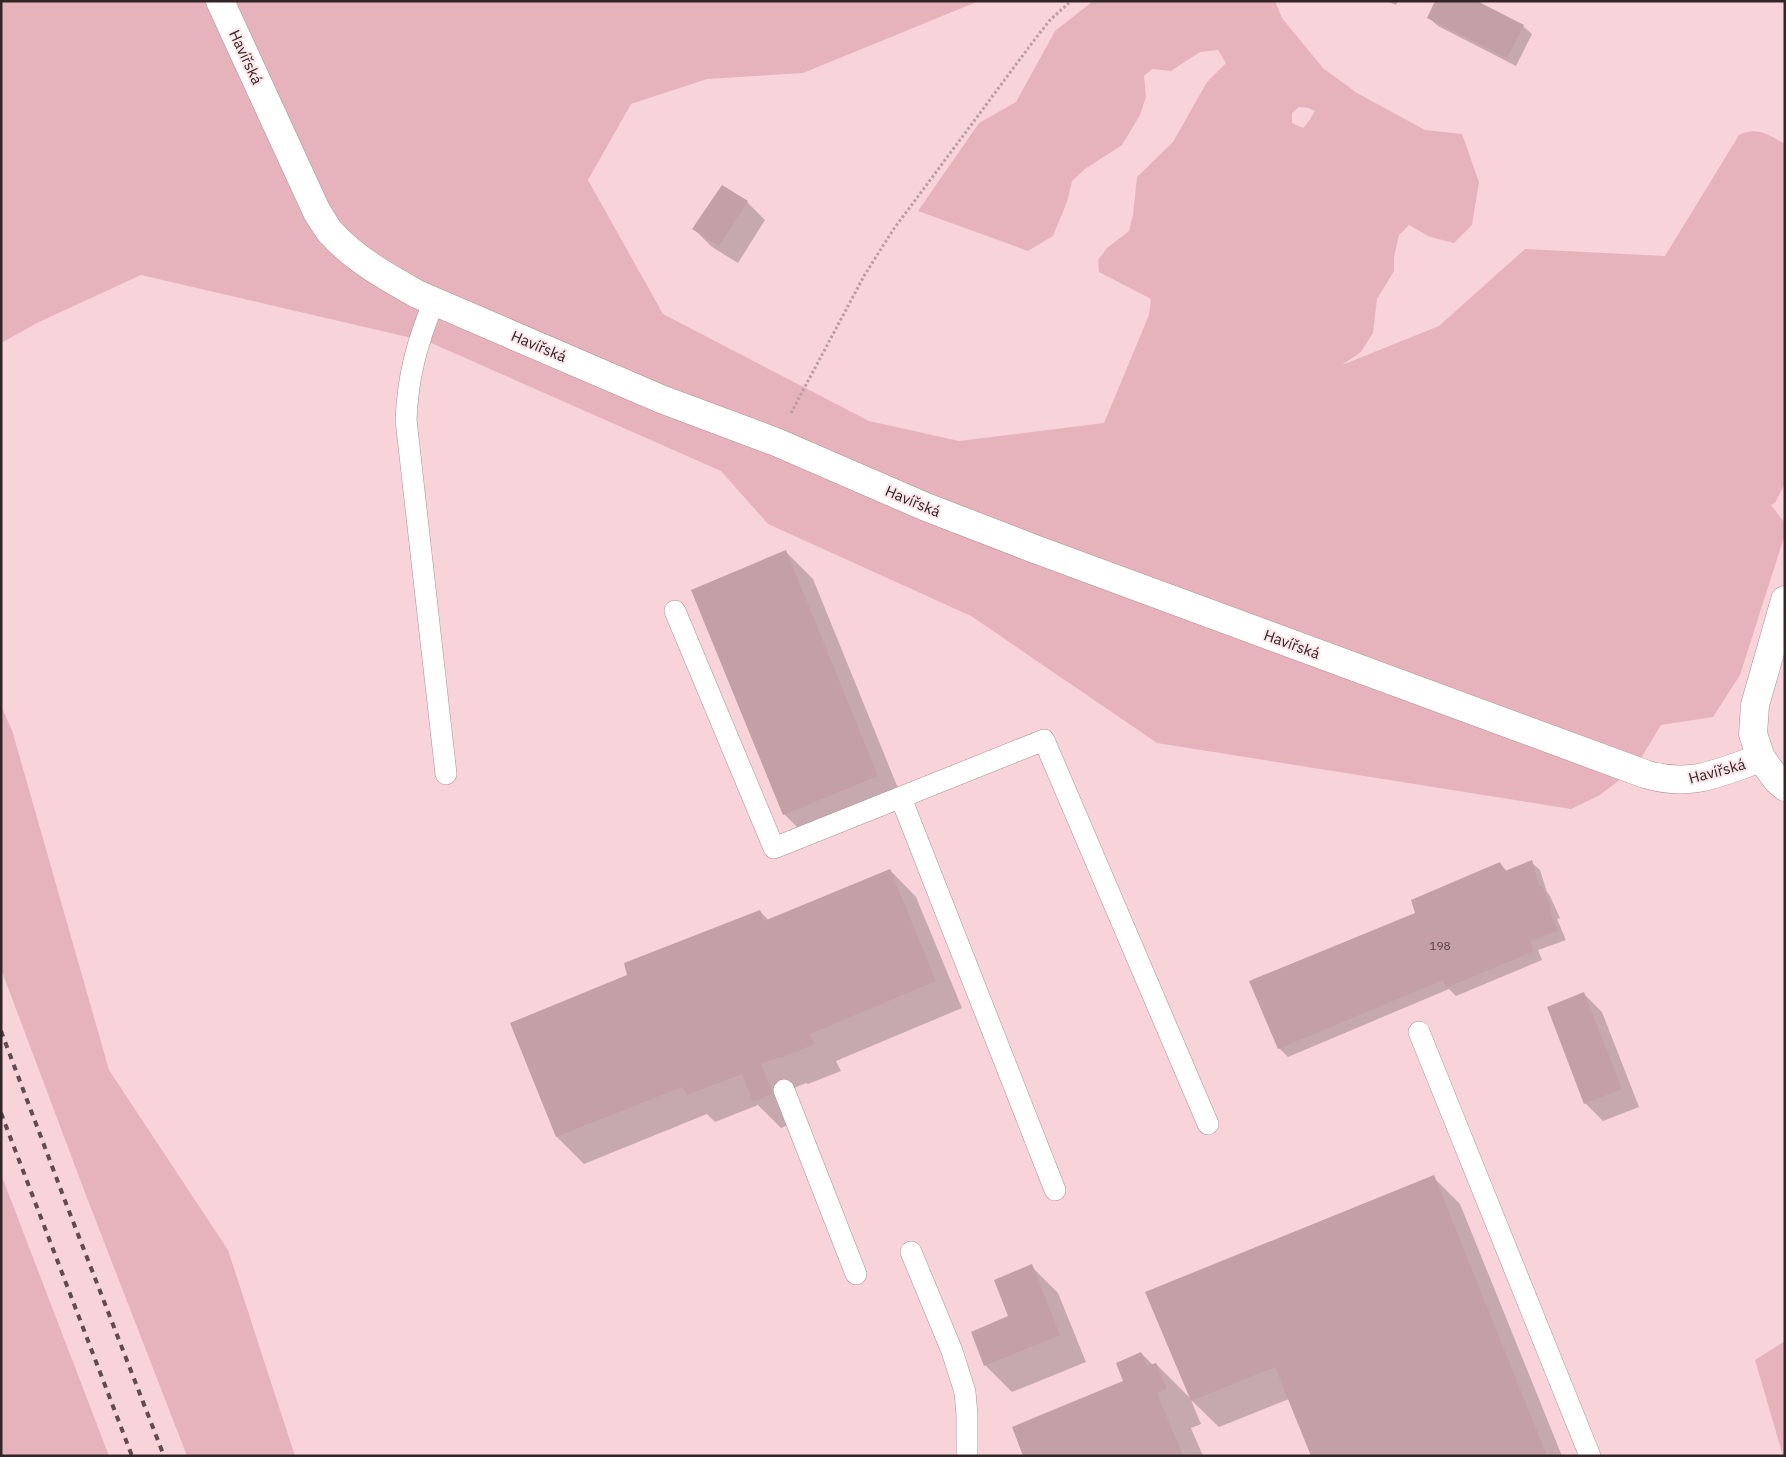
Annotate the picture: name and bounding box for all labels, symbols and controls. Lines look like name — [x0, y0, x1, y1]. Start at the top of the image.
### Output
street label: Havířská — [225, 27, 267, 87]
street label: Havířská — [508, 326, 570, 366]
street label: Havířská — [882, 481, 944, 521]
street label: Havířská — [1261, 625, 1323, 663]
street label: Havířská — [1686, 754, 1748, 788]
house number: 198 — [1429, 938, 1451, 953]

